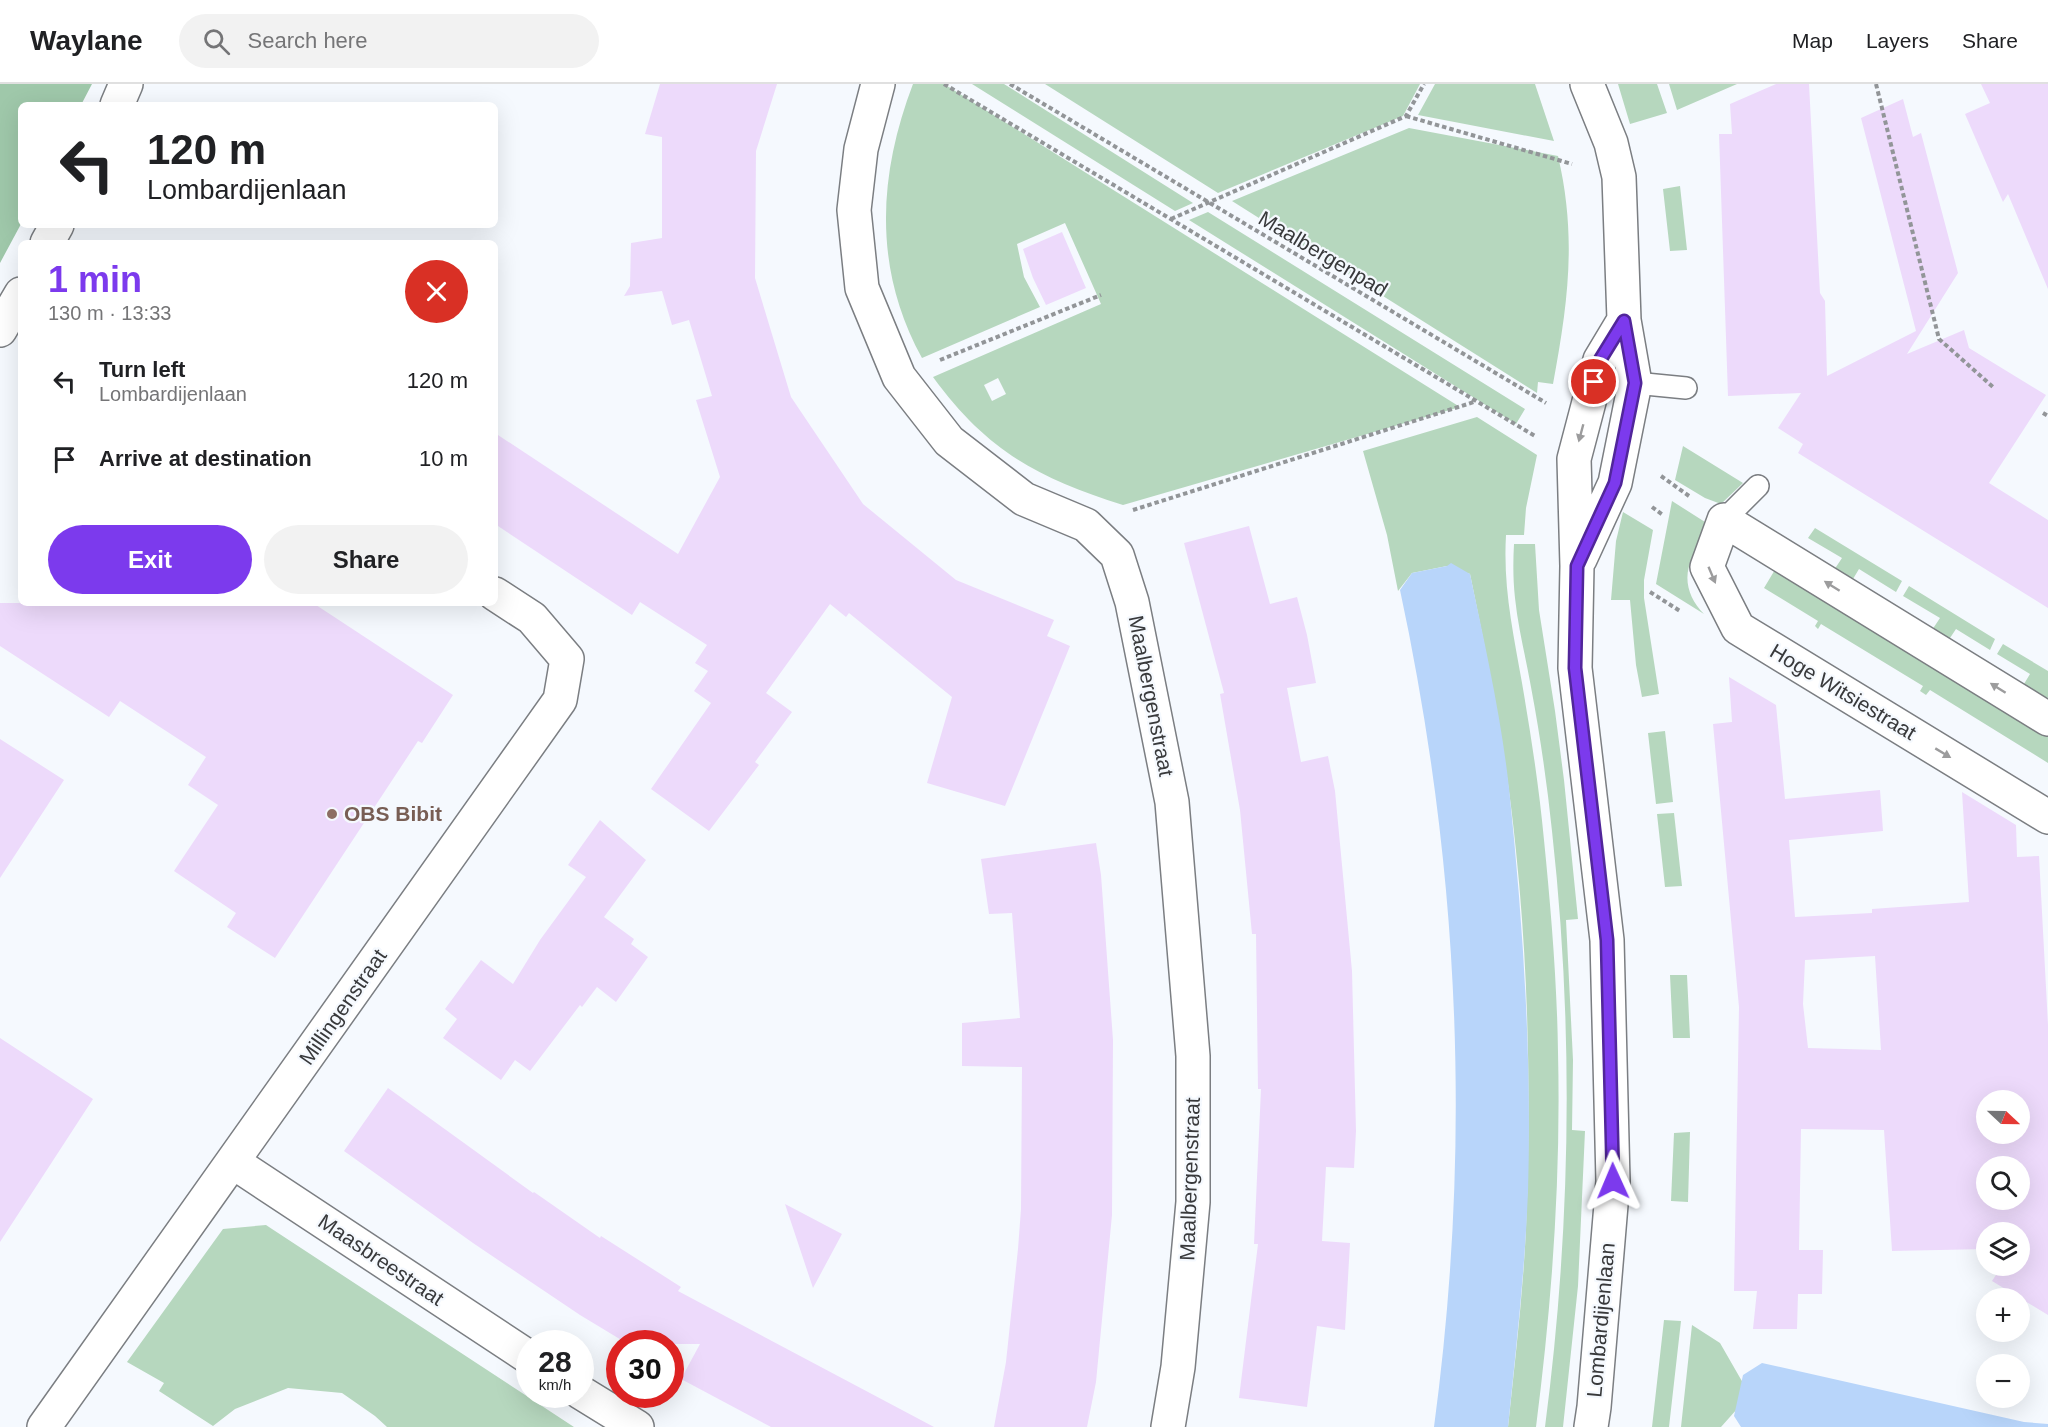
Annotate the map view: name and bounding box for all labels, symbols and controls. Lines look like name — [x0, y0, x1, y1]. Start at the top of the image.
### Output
search box — [179, 14, 599, 68]
text: Waylane — [30, 25, 143, 56]
icon: search — [200, 25, 233, 58]
text: Search here — [248, 28, 367, 53]
text: Map — [1792, 29, 1833, 52]
text: Layers — [1866, 29, 1929, 52]
text: Share — [1962, 29, 2018, 52]
icon: left — [48, 126, 126, 204]
text: 120 m — [147, 126, 266, 173]
text: Lombardijenlaan — [147, 175, 347, 205]
street label: Maalbergenpad — [1255, 206, 1392, 301]
text: 1 min — [48, 259, 142, 300]
button: close — [405, 260, 468, 323]
text: 130 m · 13:33 — [48, 302, 171, 324]
pin — [1568, 356, 1619, 407]
text: Turn left — [99, 357, 185, 382]
icon: left — [48, 365, 81, 398]
icon: arrive — [1577, 365, 1610, 398]
text: 120 m — [407, 368, 468, 393]
text: Lombardijenlaan — [99, 383, 247, 405]
one-way arrow — [1575, 424, 1585, 442]
icon: arrive — [48, 443, 81, 476]
text: Arrive at destination — [99, 446, 312, 471]
text: 10 m — [419, 446, 468, 471]
button: Exit — [48, 525, 252, 594]
button: Share — [264, 525, 468, 594]
one-way arrow — [1707, 566, 1717, 584]
one-way arrow — [1824, 581, 1840, 592]
street label: Maalbergenstraat — [1125, 613, 1178, 778]
street label: Hoge Witsiestraat — [1766, 639, 1920, 744]
one-way arrow — [1990, 683, 2006, 694]
one-way arrow — [1935, 748, 1951, 759]
place label: OBS Bibit — [344, 802, 442, 825]
marker: OBS Bibit — [325, 807, 339, 821]
street label: Millingenstraat — [294, 945, 391, 1069]
north arrow — [1976, 1090, 2030, 1144]
map controls — [1976, 1090, 2030, 1408]
street label: Maalbergenstraat — [1175, 1097, 1204, 1261]
position arrow — [1581, 1149, 1645, 1213]
button: search — [1976, 1156, 2030, 1210]
street label: Maasbreestraat — [314, 1209, 448, 1310]
button: layers — [1976, 1222, 2030, 1276]
street label: Lombardijenlaan — [1582, 1242, 1619, 1398]
button: + — [1976, 1288, 2030, 1342]
speed limit sign: 30 — [606, 1330, 684, 1408]
text: 28 — [538, 1345, 572, 1378]
button: − — [1976, 1354, 2030, 1408]
text: km/h — [539, 1376, 571, 1393]

